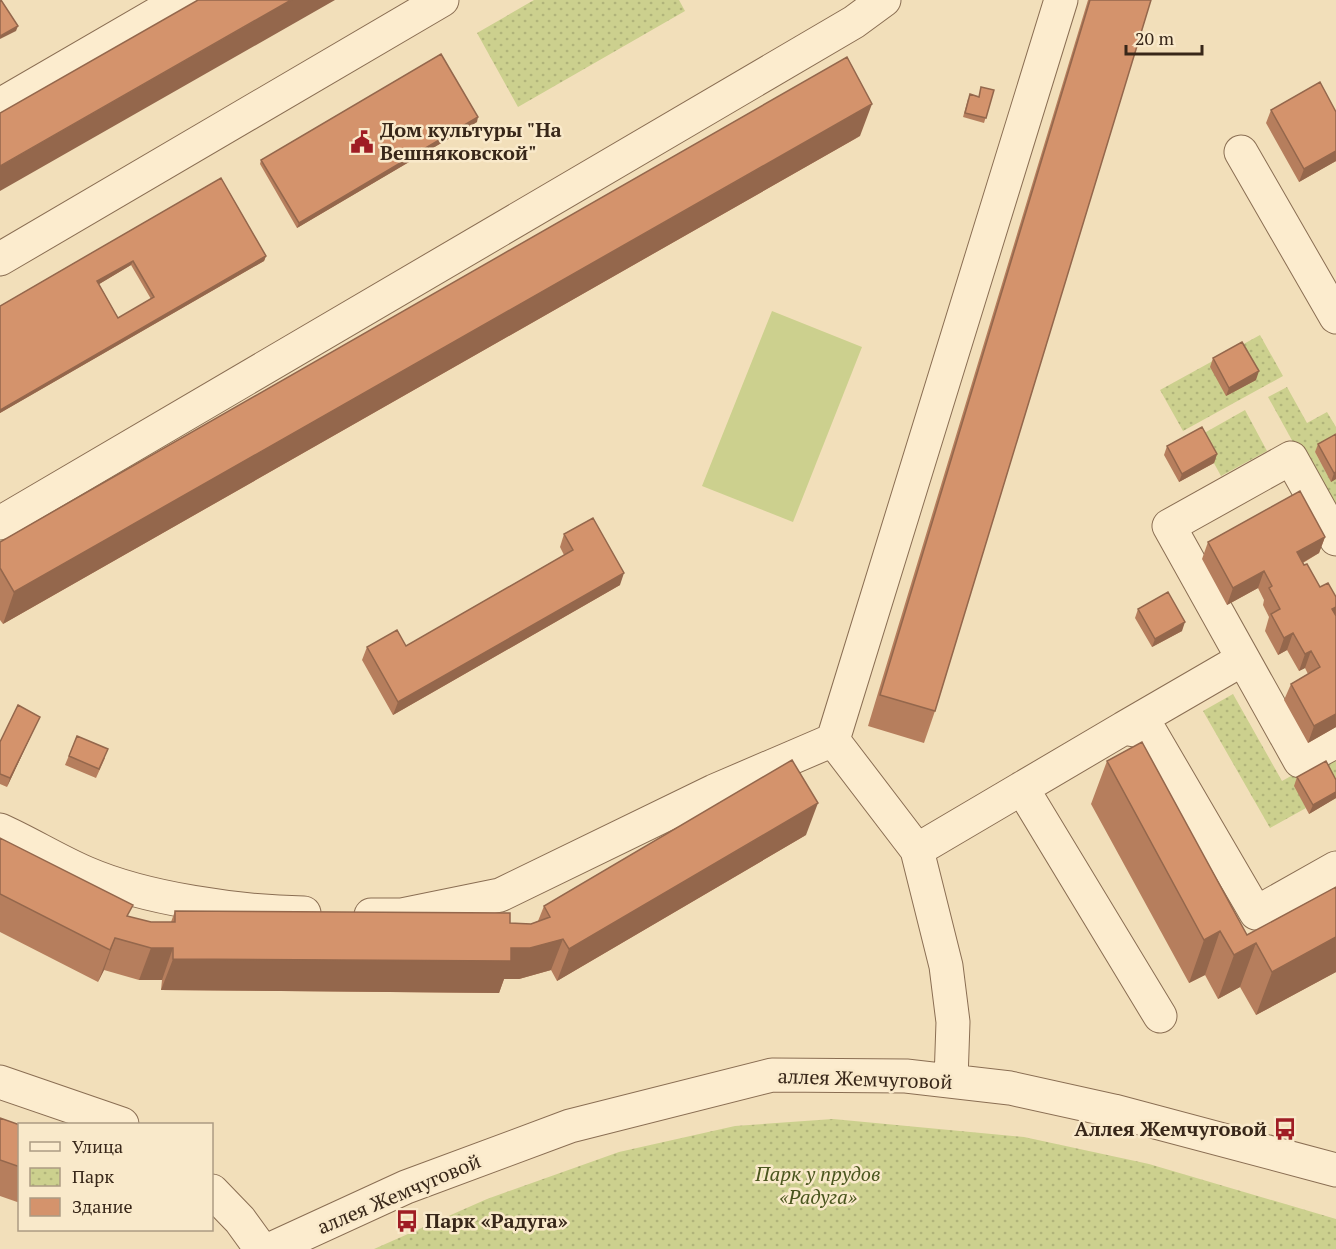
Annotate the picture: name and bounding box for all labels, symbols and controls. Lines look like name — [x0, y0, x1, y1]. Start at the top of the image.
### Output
scale bar — [1126, 18, 1202, 56]
text: 20 m — [1135, 26, 1175, 50]
place label: Дом культуры "На Вешняковской" — [380, 116, 562, 166]
public building icon: Дом культуры "На Вешняковской" — [349, 129, 375, 155]
street label: аллея Жемчуговой — [777, 1062, 953, 1095]
place label: Аллея Жемчуговой — [1074, 1115, 1267, 1142]
bus stop icon: Аллея Жемчуговой — [1272, 1116, 1298, 1142]
legend — [18, 1123, 213, 1231]
text: Улица — [72, 1134, 123, 1158]
street label: аллея Жемчуговой — [313, 1147, 485, 1240]
park label: Парк у прудов «Радуга» — [754, 1160, 881, 1210]
text: Парк — [72, 1164, 114, 1188]
text: Здание — [72, 1194, 132, 1218]
place label: Парк «Радуга» — [425, 1207, 568, 1234]
bus stop icon: Парк «Радуга» — [394, 1208, 420, 1234]

